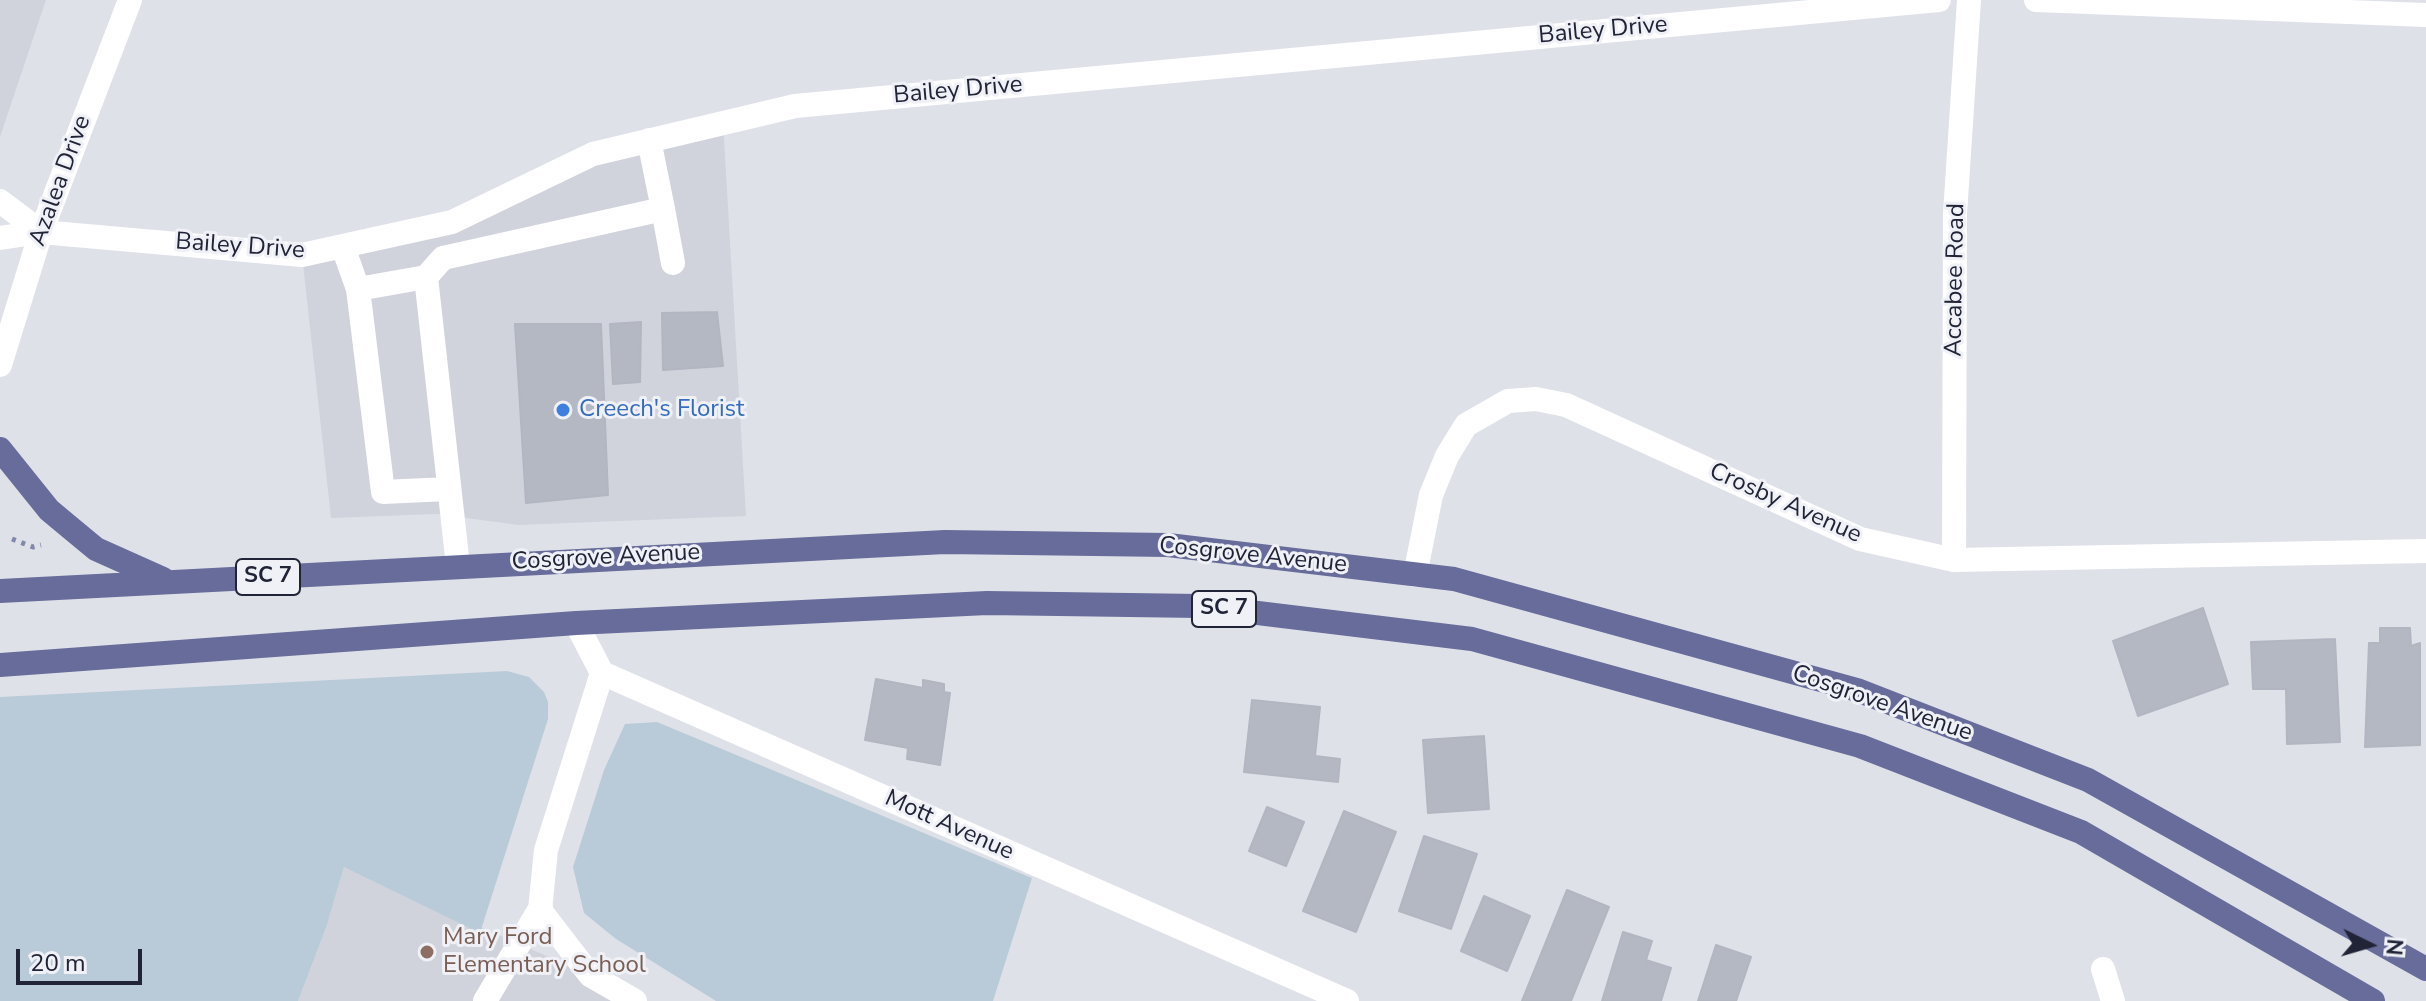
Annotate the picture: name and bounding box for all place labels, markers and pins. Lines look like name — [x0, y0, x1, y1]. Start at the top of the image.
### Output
place label: Creech's Florist — [579, 396, 744, 424]
marker: Creech's Florist — [554, 401, 572, 419]
place label: Mary Ford Elementary School — [443, 924, 646, 980]
marker: Mary Ford Elementary School — [418, 943, 436, 961]

